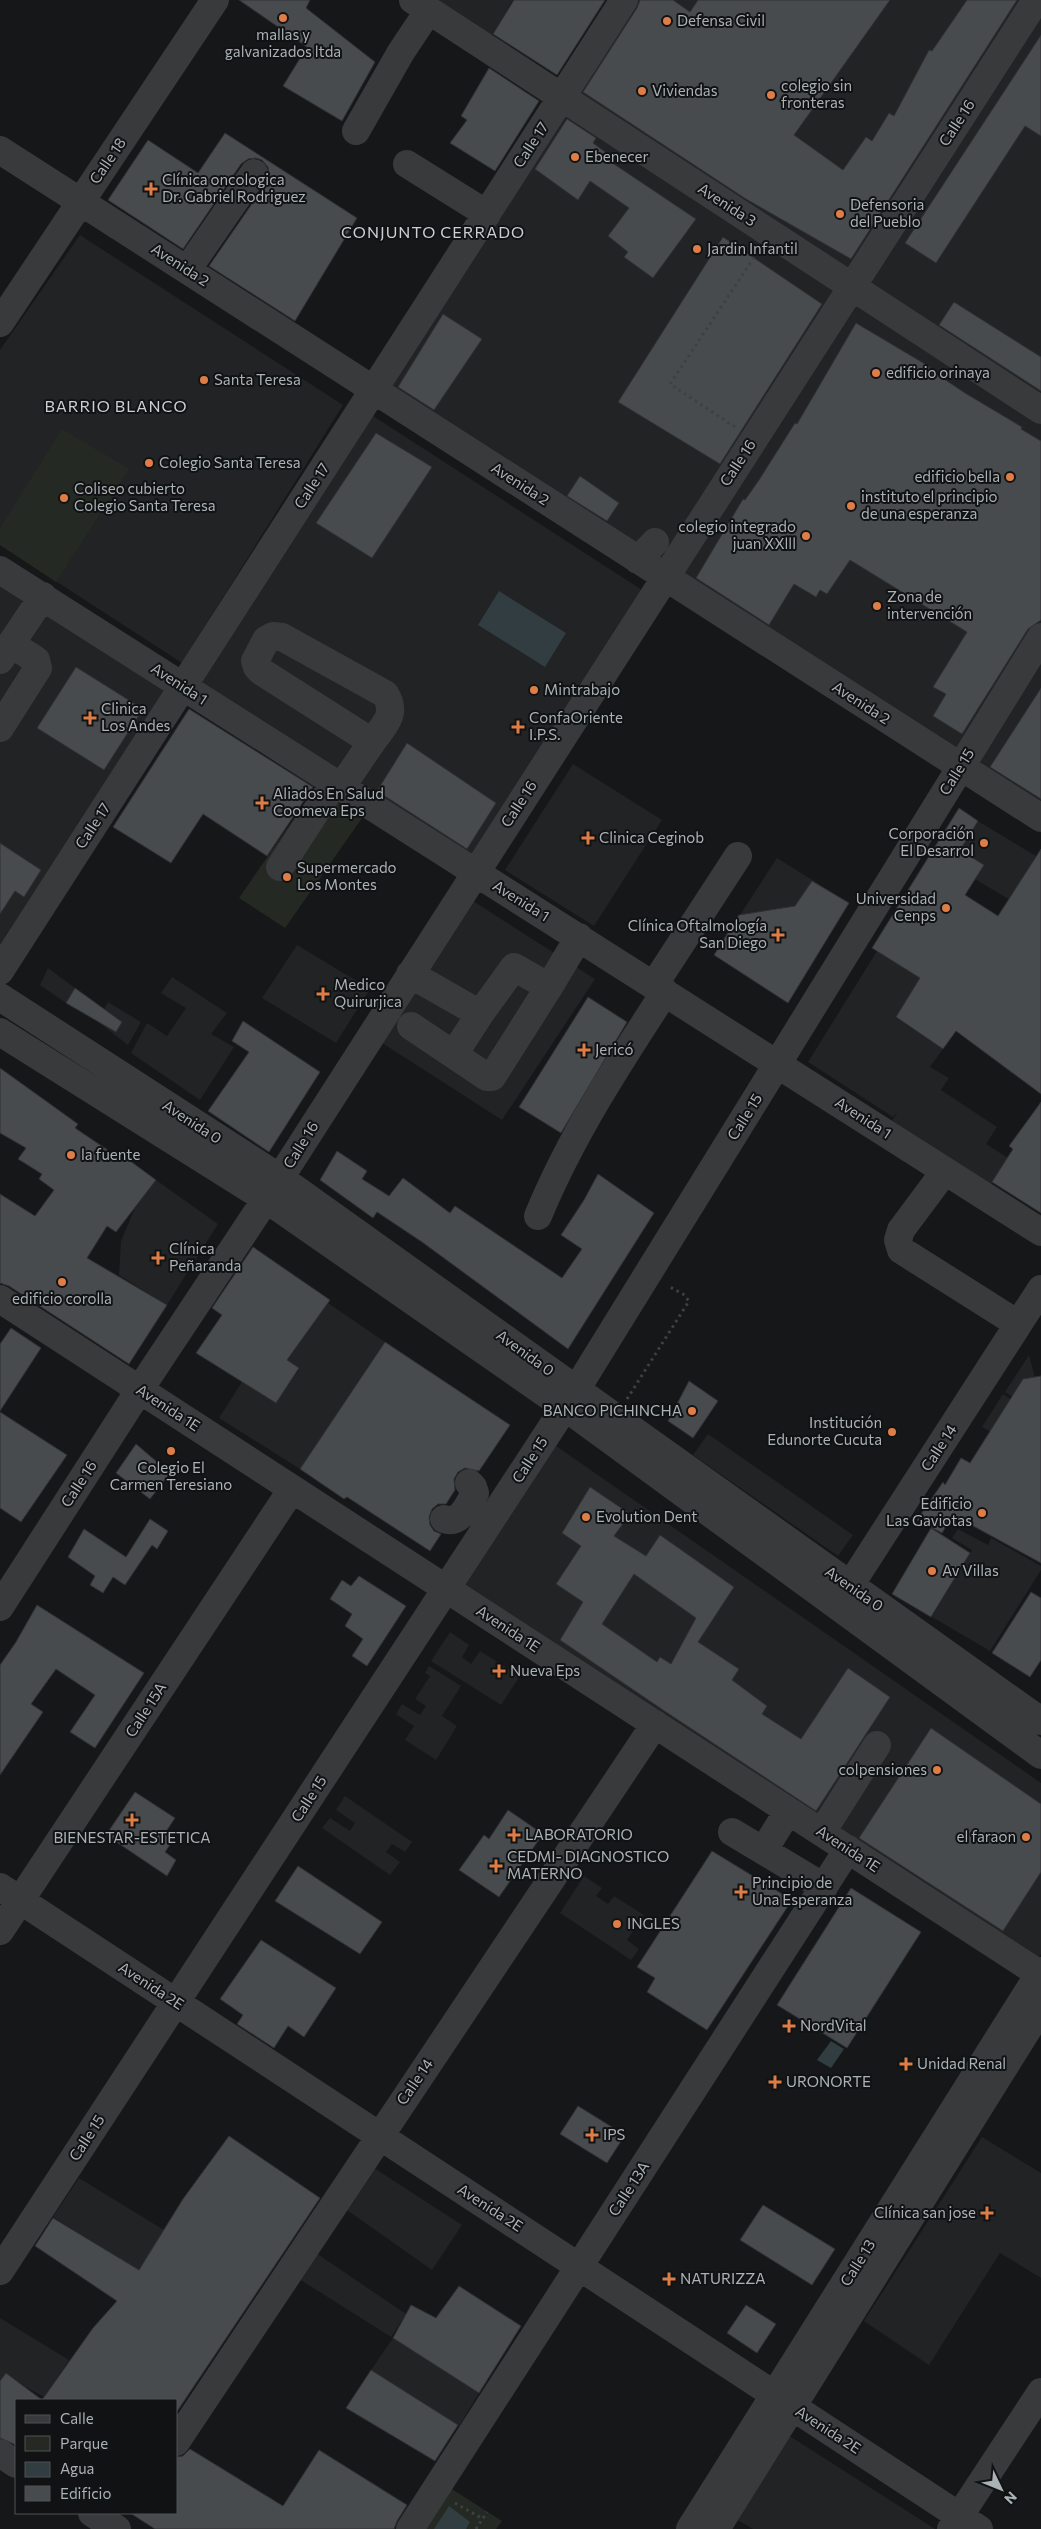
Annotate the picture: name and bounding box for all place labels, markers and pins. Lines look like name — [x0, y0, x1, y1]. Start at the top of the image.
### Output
place label: Defensa Civil — [677, 11, 765, 29]
marker: mallas y galvanizados ltda — [277, 12, 289, 24]
marker: Defensa Civil — [661, 15, 673, 27]
place label: mallas y galvanizados ltda — [225, 25, 341, 60]
place label: colegio sin fronteras — [781, 76, 852, 111]
place label: Viviendas — [652, 81, 718, 99]
marker: Viviendas — [636, 85, 648, 97]
marker: colegio sin fronteras — [765, 89, 777, 101]
place label: Ebenecer — [585, 147, 649, 165]
marker: Ebenecer — [569, 151, 581, 163]
place label: Clínica oncologica Dr. Gabriel Rodriguez — [162, 170, 306, 205]
marker: Clínica oncologica Dr. Gabriel Rodriguez — [144, 182, 158, 196]
place label: Defensoria del Pueblo — [850, 195, 924, 230]
marker: Defensoria del Pueblo — [834, 208, 846, 220]
place label: Jardin Infantil — [707, 239, 798, 257]
marker: Jardin Infantil — [691, 243, 703, 255]
place label: edificio orinaya — [886, 363, 990, 381]
marker: edificio orinaya — [870, 367, 882, 379]
place label: Santa Teresa — [214, 370, 301, 388]
marker: Santa Teresa — [198, 374, 210, 386]
place label: Colegio Santa Teresa — [159, 453, 301, 471]
marker: Colegio Santa Teresa — [143, 457, 155, 469]
place label: edificio bella — [914, 467, 1000, 485]
marker: edificio bella — [1004, 471, 1016, 483]
place label: Coliseo cubierto Colegio Santa Teresa — [74, 479, 216, 514]
place label: instituto el principio de una esperanza — [861, 487, 998, 522]
marker: Coliseo cubierto Colegio Santa Teresa — [58, 492, 70, 504]
marker: instituto el principio de una esperanza — [845, 500, 857, 512]
place label: colegio integrado juan XXlll — [678, 517, 796, 552]
marker: colegio integrado juan XXlll — [800, 530, 812, 542]
place label: Zona de intervención — [887, 587, 972, 622]
marker: Zona de intervención — [871, 600, 883, 612]
place label: Mintrabajo — [544, 680, 620, 698]
marker: Mintrabajo — [528, 684, 540, 696]
place label: Clinica Los Andes — [101, 699, 171, 734]
place label: ConfaOriente I.P.S. — [529, 708, 623, 743]
marker: Clinica Los Andes — [83, 711, 97, 725]
marker: ConfaOriente I.P.S. — [511, 720, 525, 734]
place label: Aliados En Salud Coomeva Eps — [273, 784, 384, 819]
marker: Aliados En Salud Coomeva Eps — [255, 796, 269, 810]
place label: Corporación El Desarrol — [888, 824, 974, 859]
place label: Clinica Ceginob — [599, 828, 704, 846]
marker: Clinica Ceginob — [581, 831, 595, 845]
marker: Corporación El Desarrol — [978, 837, 990, 849]
place label: Supermercado Los Montes — [297, 858, 397, 893]
marker: Supermercado Los Montes — [281, 871, 293, 883]
place label: Universidad Cenps — [856, 889, 936, 924]
marker: Universidad Cenps — [940, 902, 952, 914]
place label: Clínica Oftalmología San Diego — [628, 916, 767, 951]
marker: Clínica Oftalmología San Diego — [771, 928, 785, 942]
place label: Medico Quirurjica — [334, 975, 402, 1010]
marker: Medico Quirurjica — [316, 987, 330, 1001]
place label: Jericó — [595, 1040, 634, 1058]
marker: Jericó — [577, 1043, 591, 1057]
place label: la fuente — [81, 1145, 140, 1163]
marker: la fuente — [65, 1149, 77, 1161]
place label: Clínica Peñaranda — [169, 1239, 241, 1274]
marker: Clínica Peñaranda — [151, 1251, 165, 1265]
marker: edificio corolla — [56, 1276, 68, 1288]
place label: edificio corolla — [12, 1289, 112, 1307]
place label: BANCO PICHINCHA — [543, 1401, 682, 1419]
marker: BANCO PICHINCHA — [686, 1405, 698, 1417]
place label: Institución Edunorte Cucuta — [767, 1413, 882, 1448]
marker: Institución Edunorte Cucuta — [886, 1426, 898, 1438]
marker: Colegio El Carmen Teresiano — [165, 1445, 177, 1457]
place label: Colegio El Carmen Teresiano — [110, 1458, 232, 1493]
place label: Edificio Las Gaviotas — [886, 1494, 972, 1529]
place label: Evolution Dent — [596, 1507, 697, 1525]
marker: Edificio Las Gaviotas — [976, 1507, 988, 1519]
marker: Evolution Dent — [580, 1511, 592, 1523]
place label: Av Villas — [942, 1561, 999, 1579]
marker: Av Villas — [926, 1565, 938, 1577]
place label: Nueva Eps — [510, 1661, 580, 1679]
marker: Nueva Eps — [492, 1664, 506, 1678]
place label: colpensiones — [838, 1760, 927, 1778]
marker: colpensiones — [931, 1764, 943, 1776]
marker: BIENESTAR-ESTETICA — [125, 1813, 139, 1827]
place label: LABORATORIO — [525, 1825, 633, 1843]
place label: el faraon — [957, 1827, 1016, 1845]
place label: BIENESTAR-ESTETICA — [53, 1828, 211, 1846]
marker: LABORATORIO — [507, 1828, 521, 1842]
marker: el faraon — [1020, 1831, 1032, 1843]
place label: CEDMI- DIAGNOSTICO MATERNO — [507, 1847, 669, 1882]
marker: CEDMI- DIAGNOSTICO MATERNO — [489, 1859, 503, 1873]
place label: Principio de Una Esperanza — [752, 1873, 852, 1908]
marker: Principio de Una Esperanza — [734, 1885, 748, 1899]
place label: INGLES — [627, 1914, 680, 1932]
marker: INGLES — [611, 1918, 623, 1930]
place label: NordVital — [800, 2016, 867, 2034]
marker: NordVital — [782, 2019, 796, 2033]
place label: Unidad Renal — [917, 2054, 1006, 2072]
marker: Unidad Renal — [899, 2057, 913, 2071]
place label: URONORTE — [786, 2072, 871, 2090]
marker: URONORTE — [768, 2075, 782, 2089]
place label: IPS — [603, 2125, 626, 2143]
marker: IPS — [585, 2128, 599, 2142]
place label: Clínica san jose — [874, 2203, 976, 2221]
marker: Clínica san jose — [980, 2206, 994, 2220]
place label: NATURIZZA — [680, 2269, 766, 2287]
marker: NATURIZZA — [662, 2272, 676, 2286]

